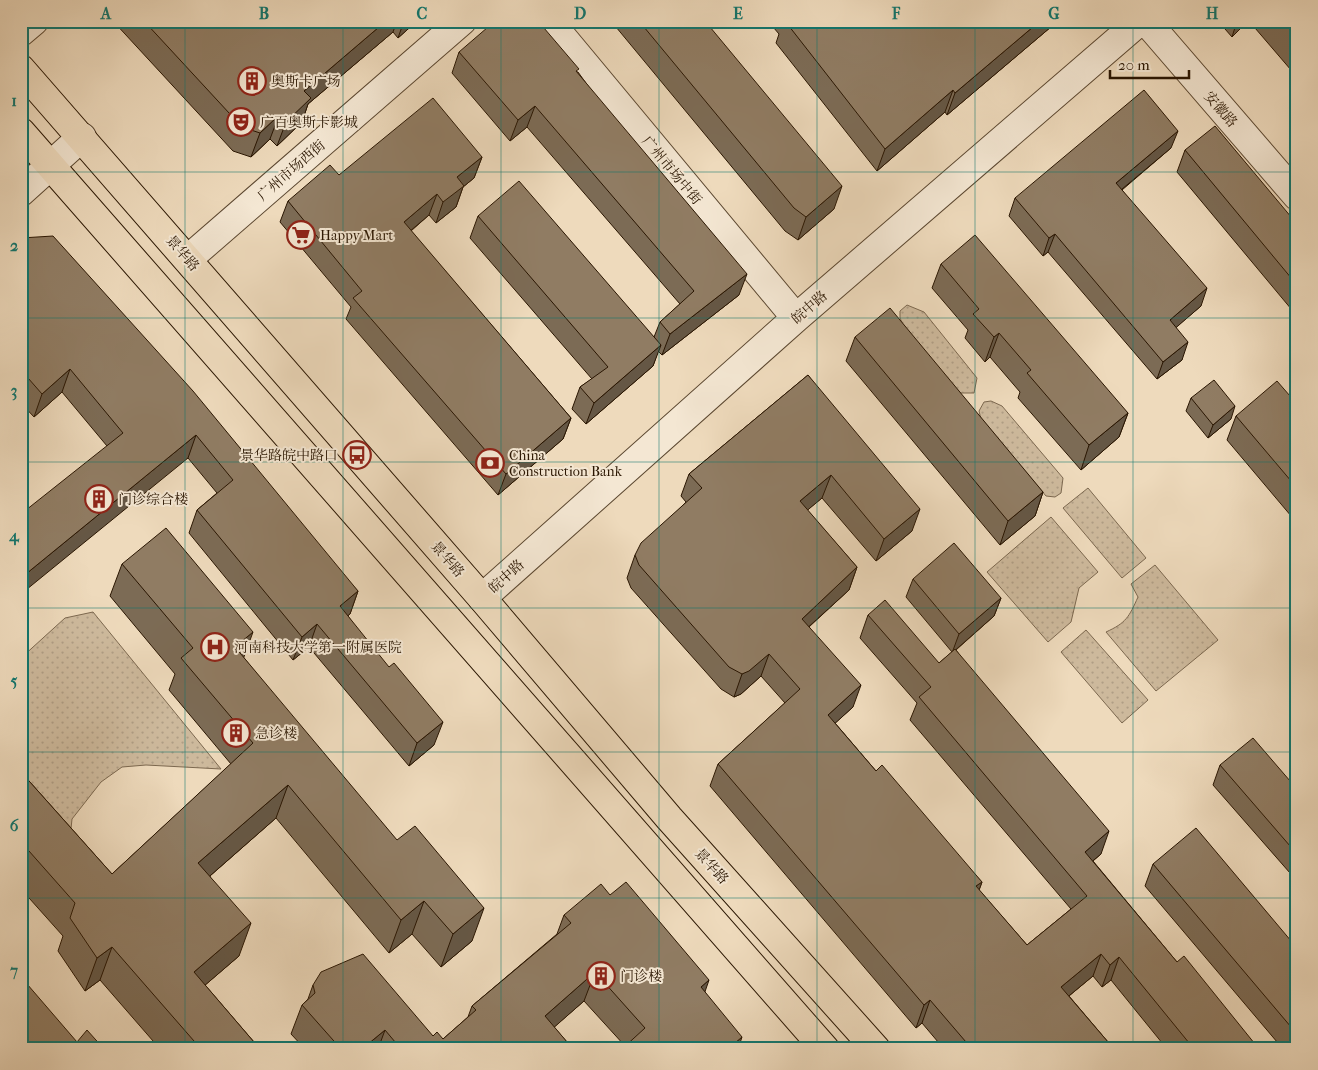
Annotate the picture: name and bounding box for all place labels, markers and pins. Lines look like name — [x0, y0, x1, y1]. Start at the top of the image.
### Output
building icon: 奥斯卡广场 — [237, 66, 267, 96]
place label: 奥斯卡广场 — [271, 73, 341, 90]
theatre icon: 广百奥斯卡影城 — [226, 107, 256, 137]
place label: 广百奥斯卡影城 — [260, 114, 358, 131]
supermarket icon: Happy Mart — [286, 220, 316, 250]
place label: Happy Mart — [320, 227, 393, 244]
bus stop icon: 景华路皖中路口 — [342, 440, 372, 470]
place label: 景华路皖中路口 — [240, 447, 338, 464]
place label: China Construction Bank — [509, 447, 623, 480]
bank icon: China Construction Bank — [475, 448, 505, 478]
building icon: 门诊综合楼 — [84, 484, 114, 514]
place label: 门诊综合楼 — [118, 491, 188, 508]
hospital icon: 河南科技大学第一附属医院 — [200, 632, 230, 662]
place label: 河南科技大学第一附属医院 — [234, 639, 402, 656]
building icon: 急诊楼 — [221, 718, 251, 748]
place label: 急诊楼 — [255, 725, 297, 742]
building icon: 门诊楼 — [586, 961, 616, 991]
place label: 门诊楼 — [620, 968, 662, 985]

